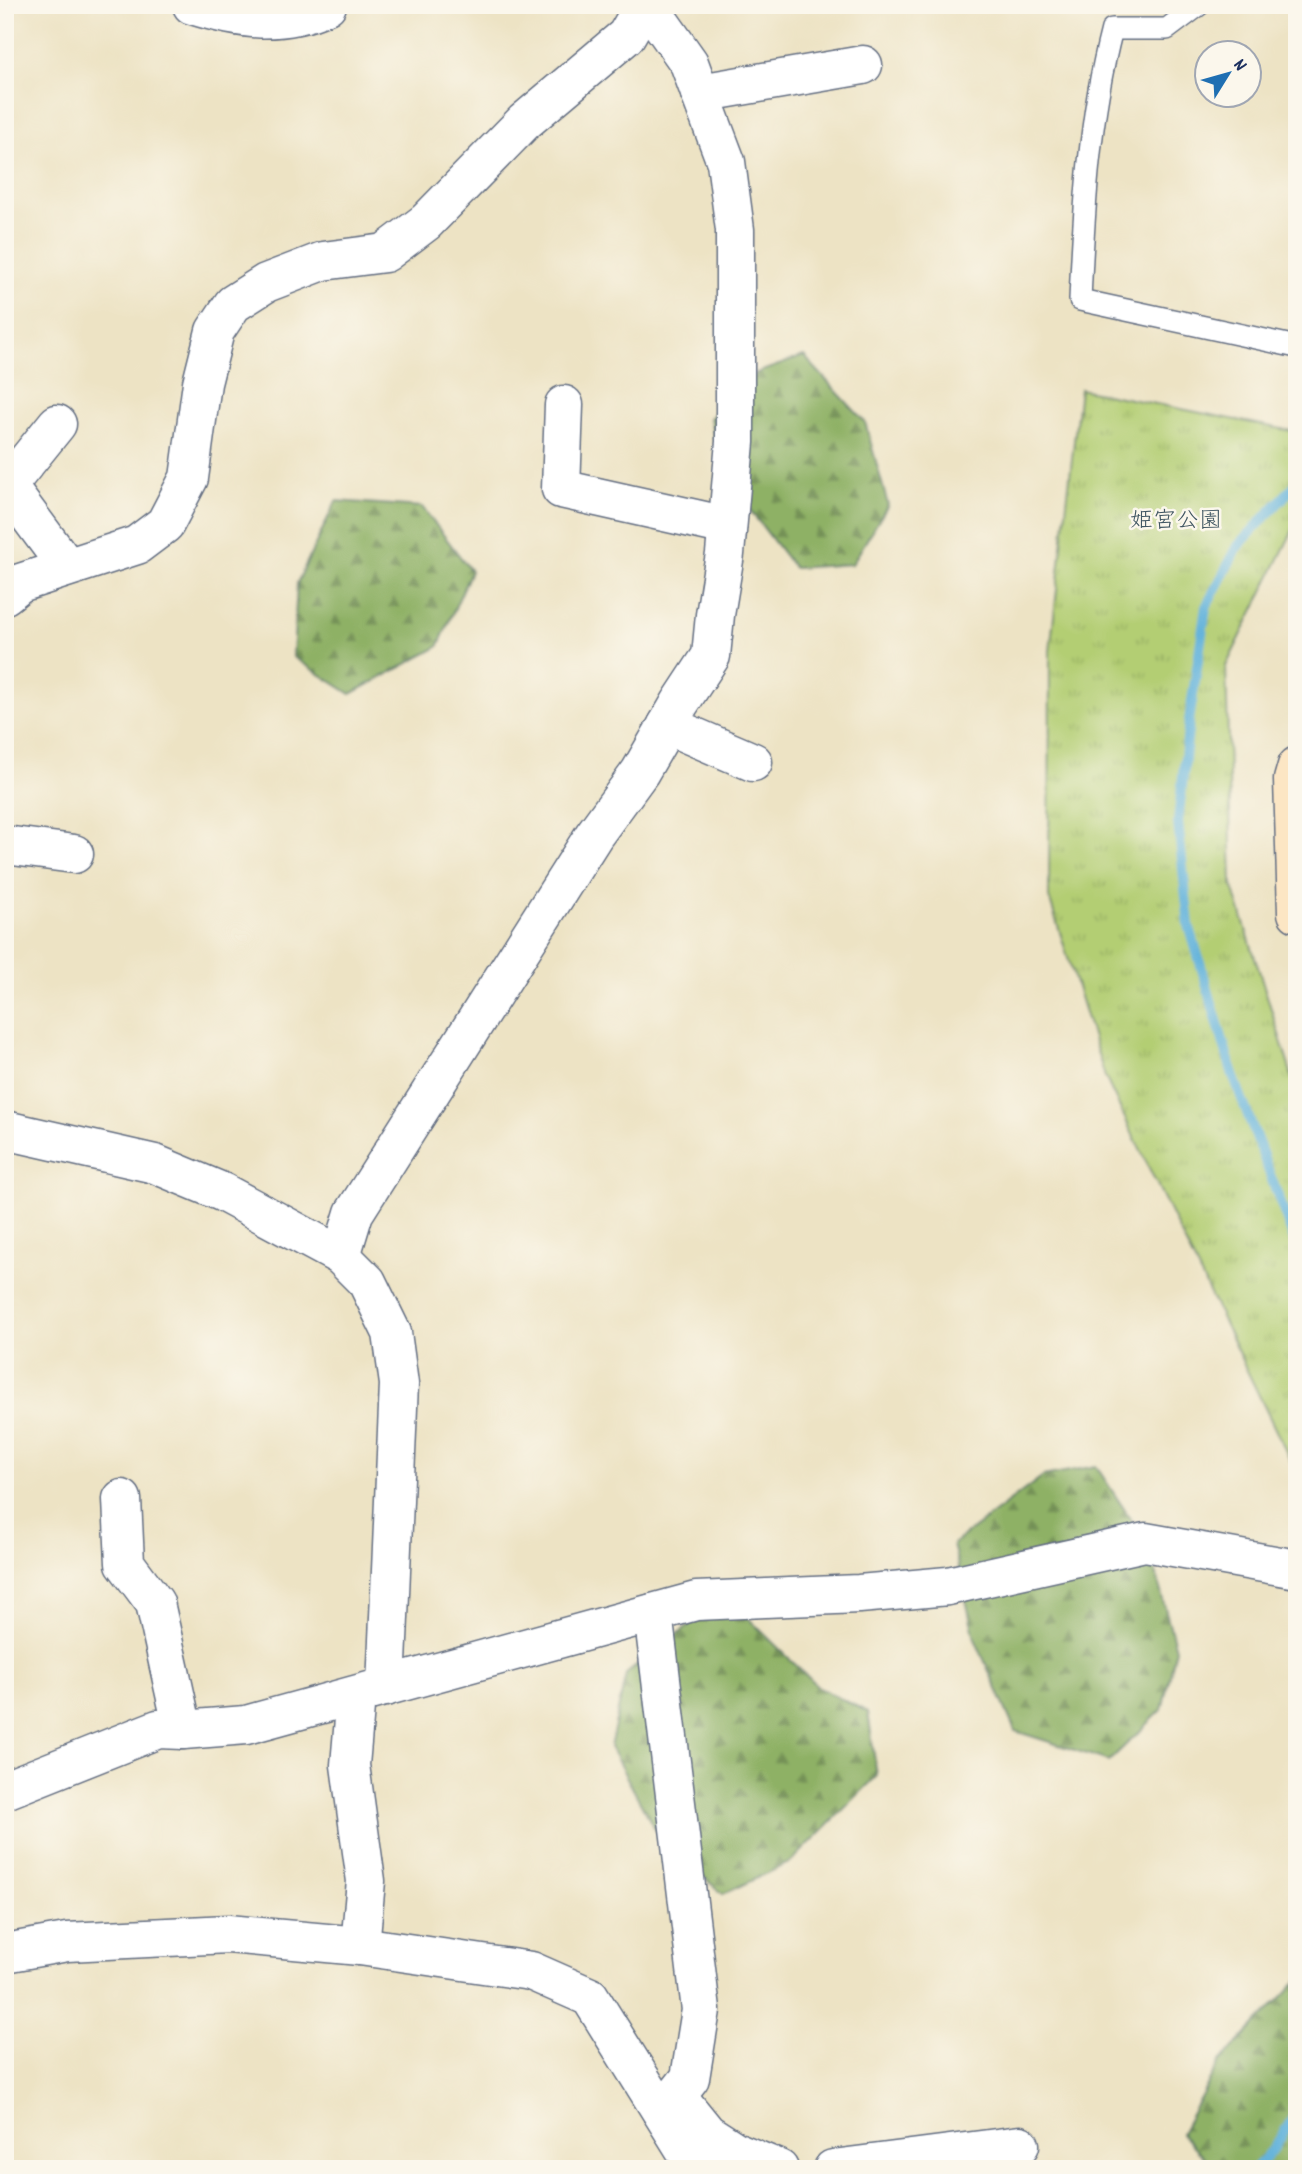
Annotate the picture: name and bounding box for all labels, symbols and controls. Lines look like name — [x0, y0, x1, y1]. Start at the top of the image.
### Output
north arrow — [1194, 38, 1264, 108]
text: N — [1225, 54, 1252, 78]
park label: 姫宮公園 — [1130, 506, 1222, 539]

